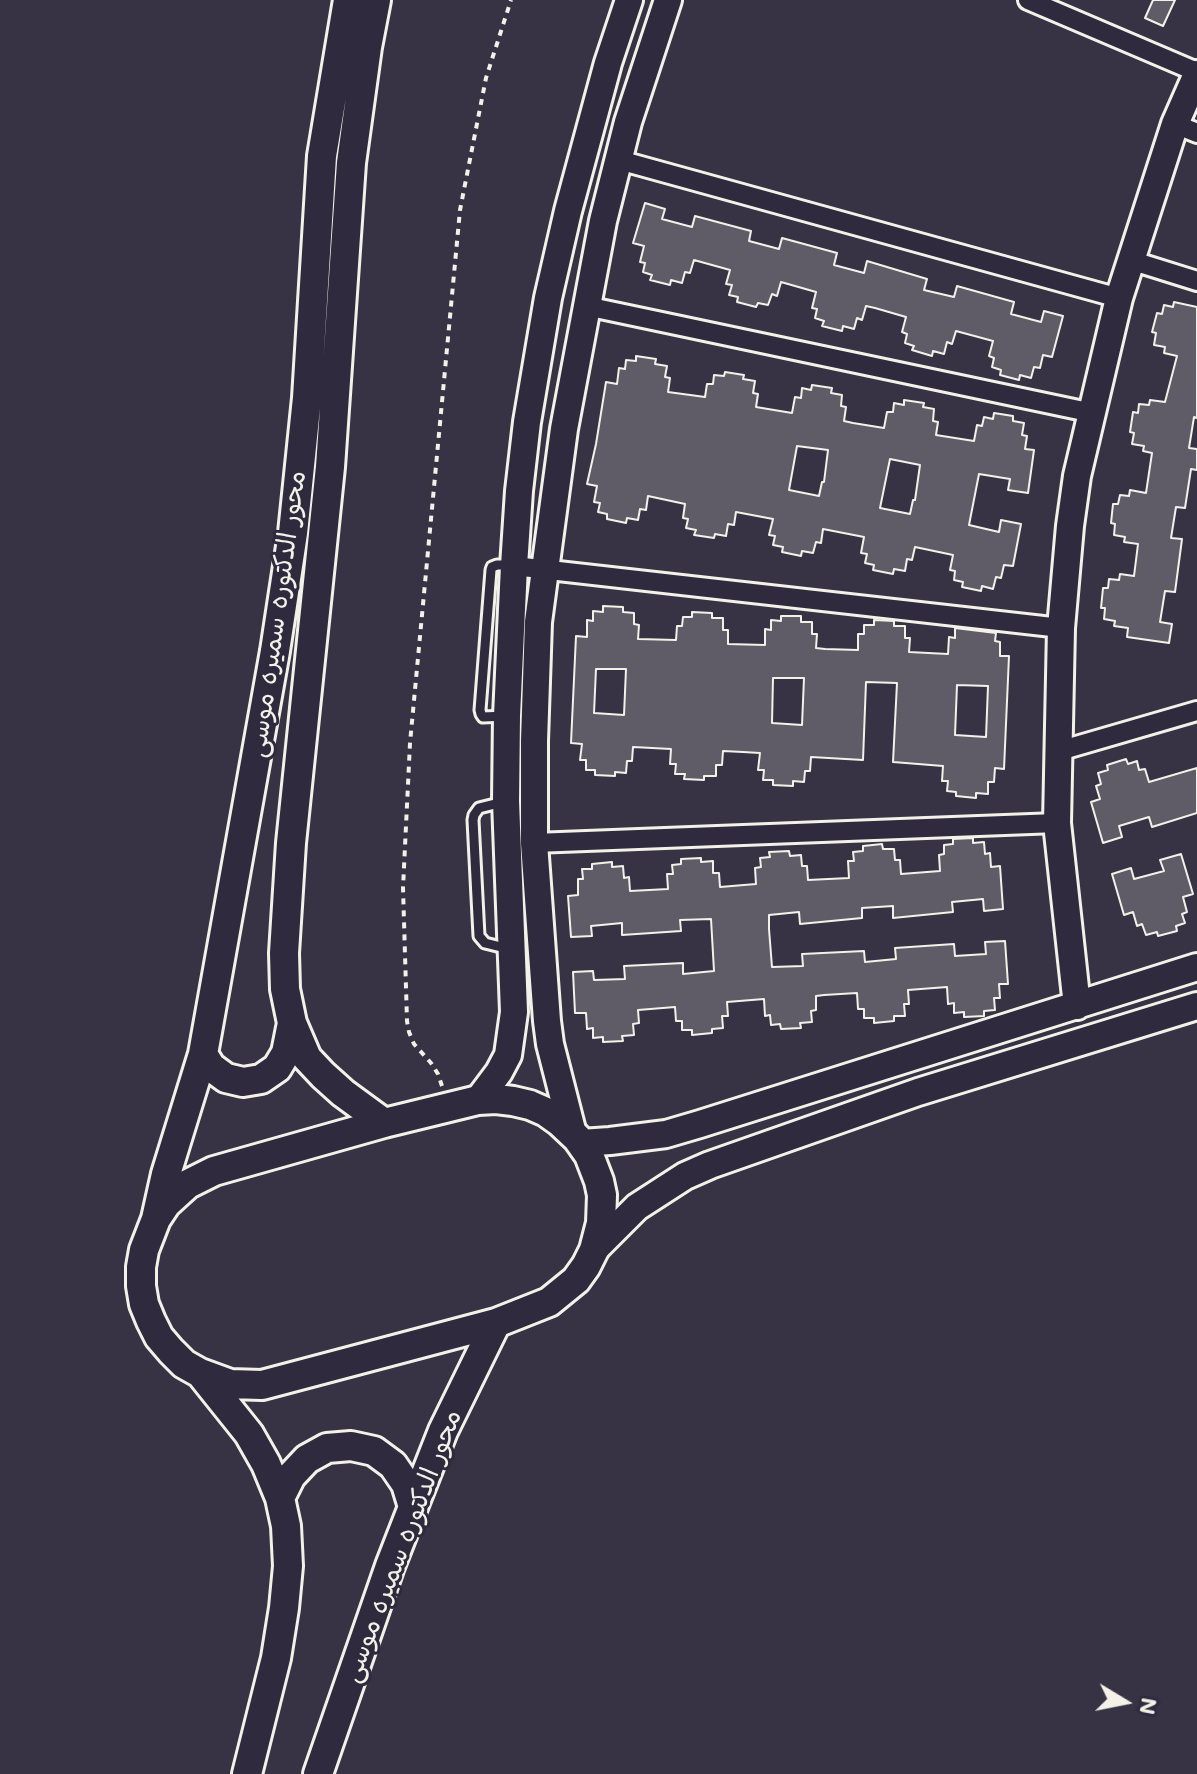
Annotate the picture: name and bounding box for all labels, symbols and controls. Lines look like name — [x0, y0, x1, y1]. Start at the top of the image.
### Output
street label: محور الدكتوره سميره موسى — [241, 469, 313, 759]
street label: محور الدكتوره سميره موسى — [336, 1405, 468, 1687]
north arrow — [1085, 1662, 1165, 1742]
text: N — [1133, 1696, 1165, 1717]

